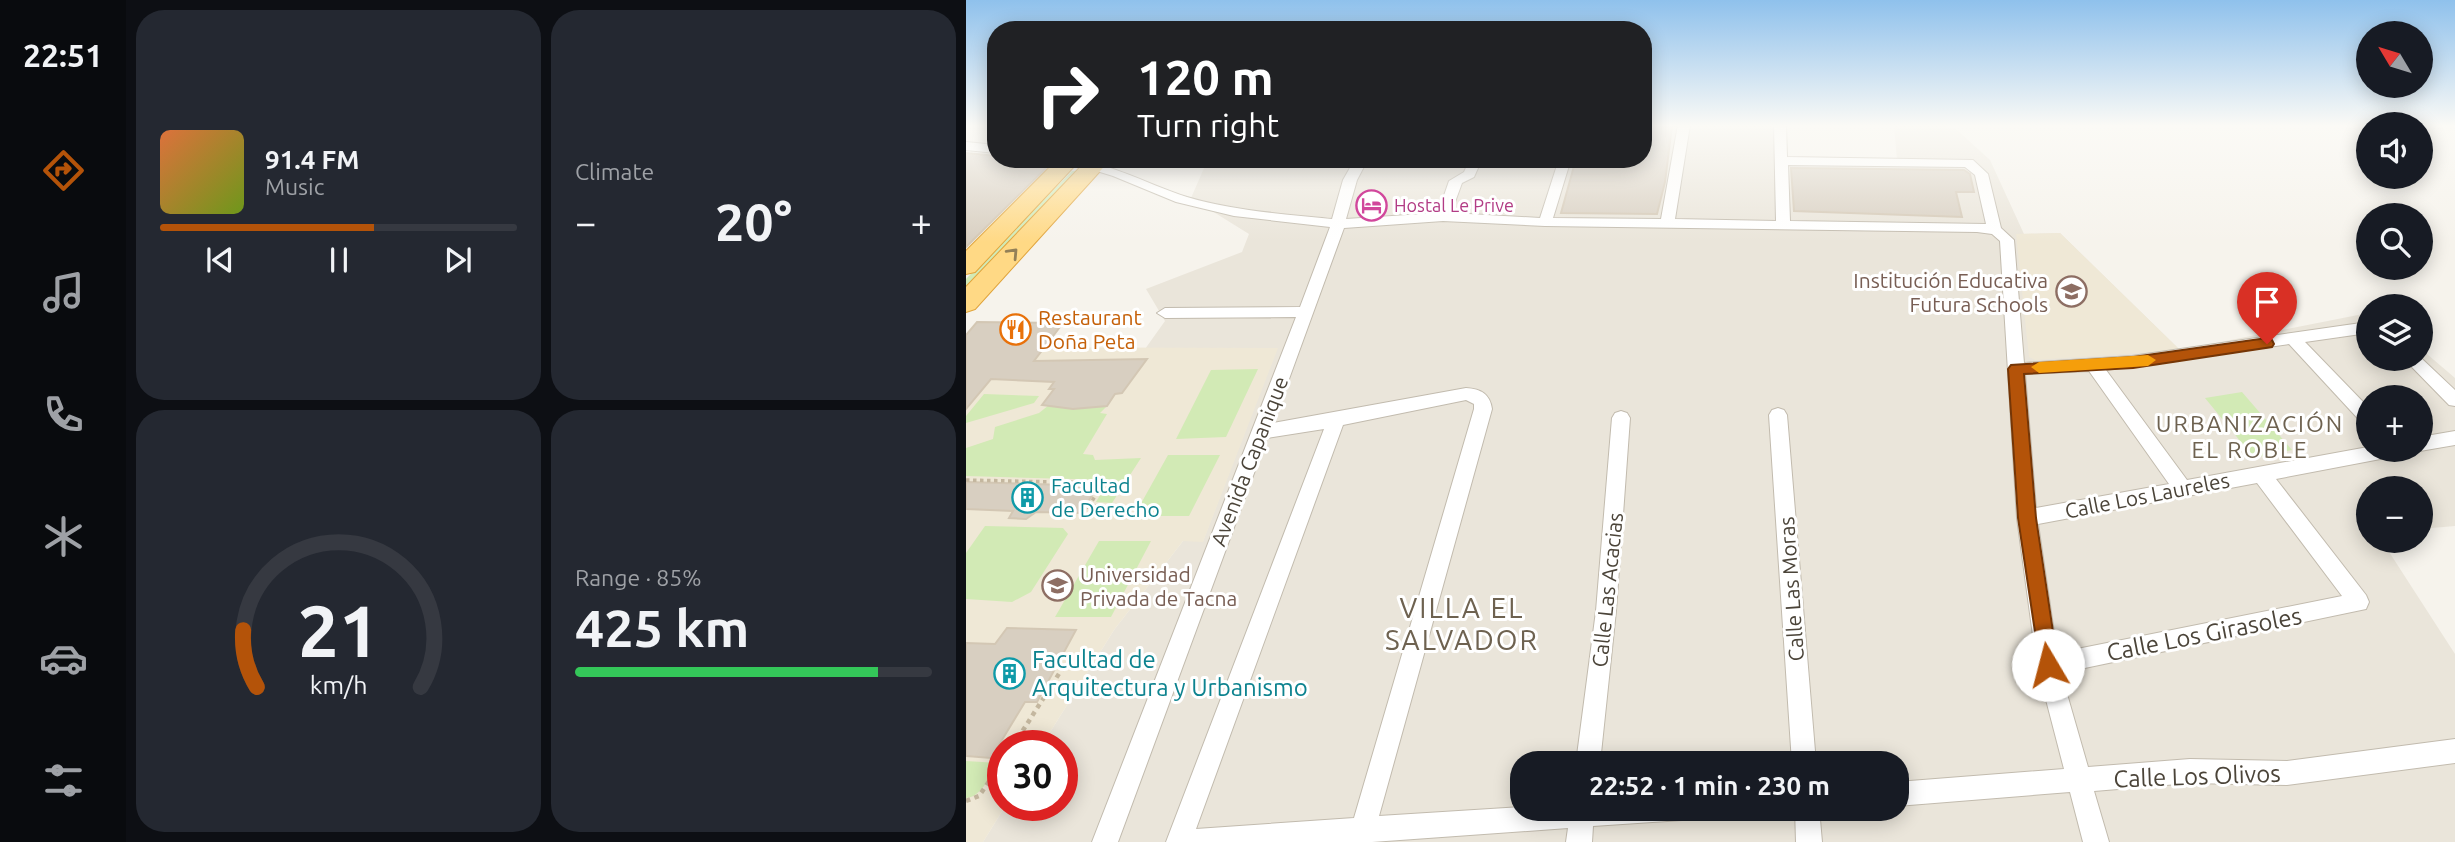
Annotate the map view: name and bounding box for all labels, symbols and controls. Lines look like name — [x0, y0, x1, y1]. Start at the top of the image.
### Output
north arrow — [2356, 21, 2432, 98]
map controls — [2356, 21, 2433, 553]
text: 22:51 — [23, 37, 103, 73]
icon: right — [1022, 49, 1113, 140]
text: 120 m — [1137, 49, 1274, 104]
text: Turn right — [1137, 107, 1279, 143]
button: sound — [2356, 112, 2433, 189]
text: 91.4 FM — [265, 145, 359, 174]
icon: directions — [39, 146, 88, 195]
text: Climate — [575, 159, 654, 184]
text: Music — [265, 174, 324, 199]
hotel icon: Hostal Le Prive — [1354, 188, 1388, 222]
text: 20° — [715, 193, 792, 251]
place label: Hostal Le Prive — [1394, 195, 1514, 215]
text: − — [575, 201, 596, 243]
text: + — [911, 201, 932, 243]
button: search — [2356, 203, 2433, 280]
icon: previous — [201, 241, 239, 279]
icon: pause — [320, 241, 358, 279]
icon: next — [439, 241, 477, 279]
one-way arrow — [1004, 248, 1017, 261]
icon: music — [39, 268, 88, 317]
place label: Institución Educativa Futura Schools — [1853, 268, 2048, 316]
pin — [2237, 272, 2297, 344]
school or university icon: Institución Educativa Futura Schools — [2054, 275, 2088, 309]
icon: arrive — [2248, 283, 2286, 321]
button: layers — [2356, 294, 2433, 371]
place label: Restaurant Doña Peta — [1038, 305, 1142, 353]
restaurant icon: Restaurant Doña Peta — [998, 312, 1032, 346]
street label: Avenida Capanique — [1206, 373, 1292, 549]
button: + — [2356, 385, 2433, 462]
icon: phone — [39, 390, 88, 439]
district label: URBANIZACIÓN EL ROBLE — [2156, 410, 2344, 462]
street label: Calle Los Laureles — [2063, 467, 2231, 523]
place label: Facultad de Derecho — [1051, 473, 1160, 521]
button: − — [2356, 476, 2433, 553]
building icon: Facultad de Derecho — [1011, 480, 1045, 514]
street label: Calle Las Acacias — [1587, 511, 1627, 669]
icon: climate — [39, 512, 88, 561]
street label: Calle Las Moras — [1774, 516, 1808, 662]
place label: Universidad Privada de Tacna — [1080, 562, 1237, 610]
text: Range · 85% — [575, 565, 702, 590]
school or university icon: Universidad Privada de Tacna — [1040, 569, 1074, 603]
text: 21 — [297, 589, 380, 671]
district label: VILLA EL SALVADOR — [1385, 592, 1539, 655]
text: 425 km — [575, 599, 749, 657]
street label: Calle Los Girasoles — [2104, 602, 2304, 666]
position arrow — [2011, 628, 2085, 702]
icon: car — [39, 634, 88, 683]
place label: Facultad de Arquitectura y Urbanismo — [1032, 646, 1308, 701]
building icon: Facultad de Arquitectura y Urbanismo — [992, 656, 1026, 690]
text: km/h — [310, 671, 367, 699]
speed limit sign: 30 — [987, 730, 1078, 821]
icon: filters — [39, 756, 88, 805]
street label: Calle Los Olivos — [2113, 760, 2281, 792]
text: 22:52 · 1 min · 230 m — [1589, 771, 1830, 800]

